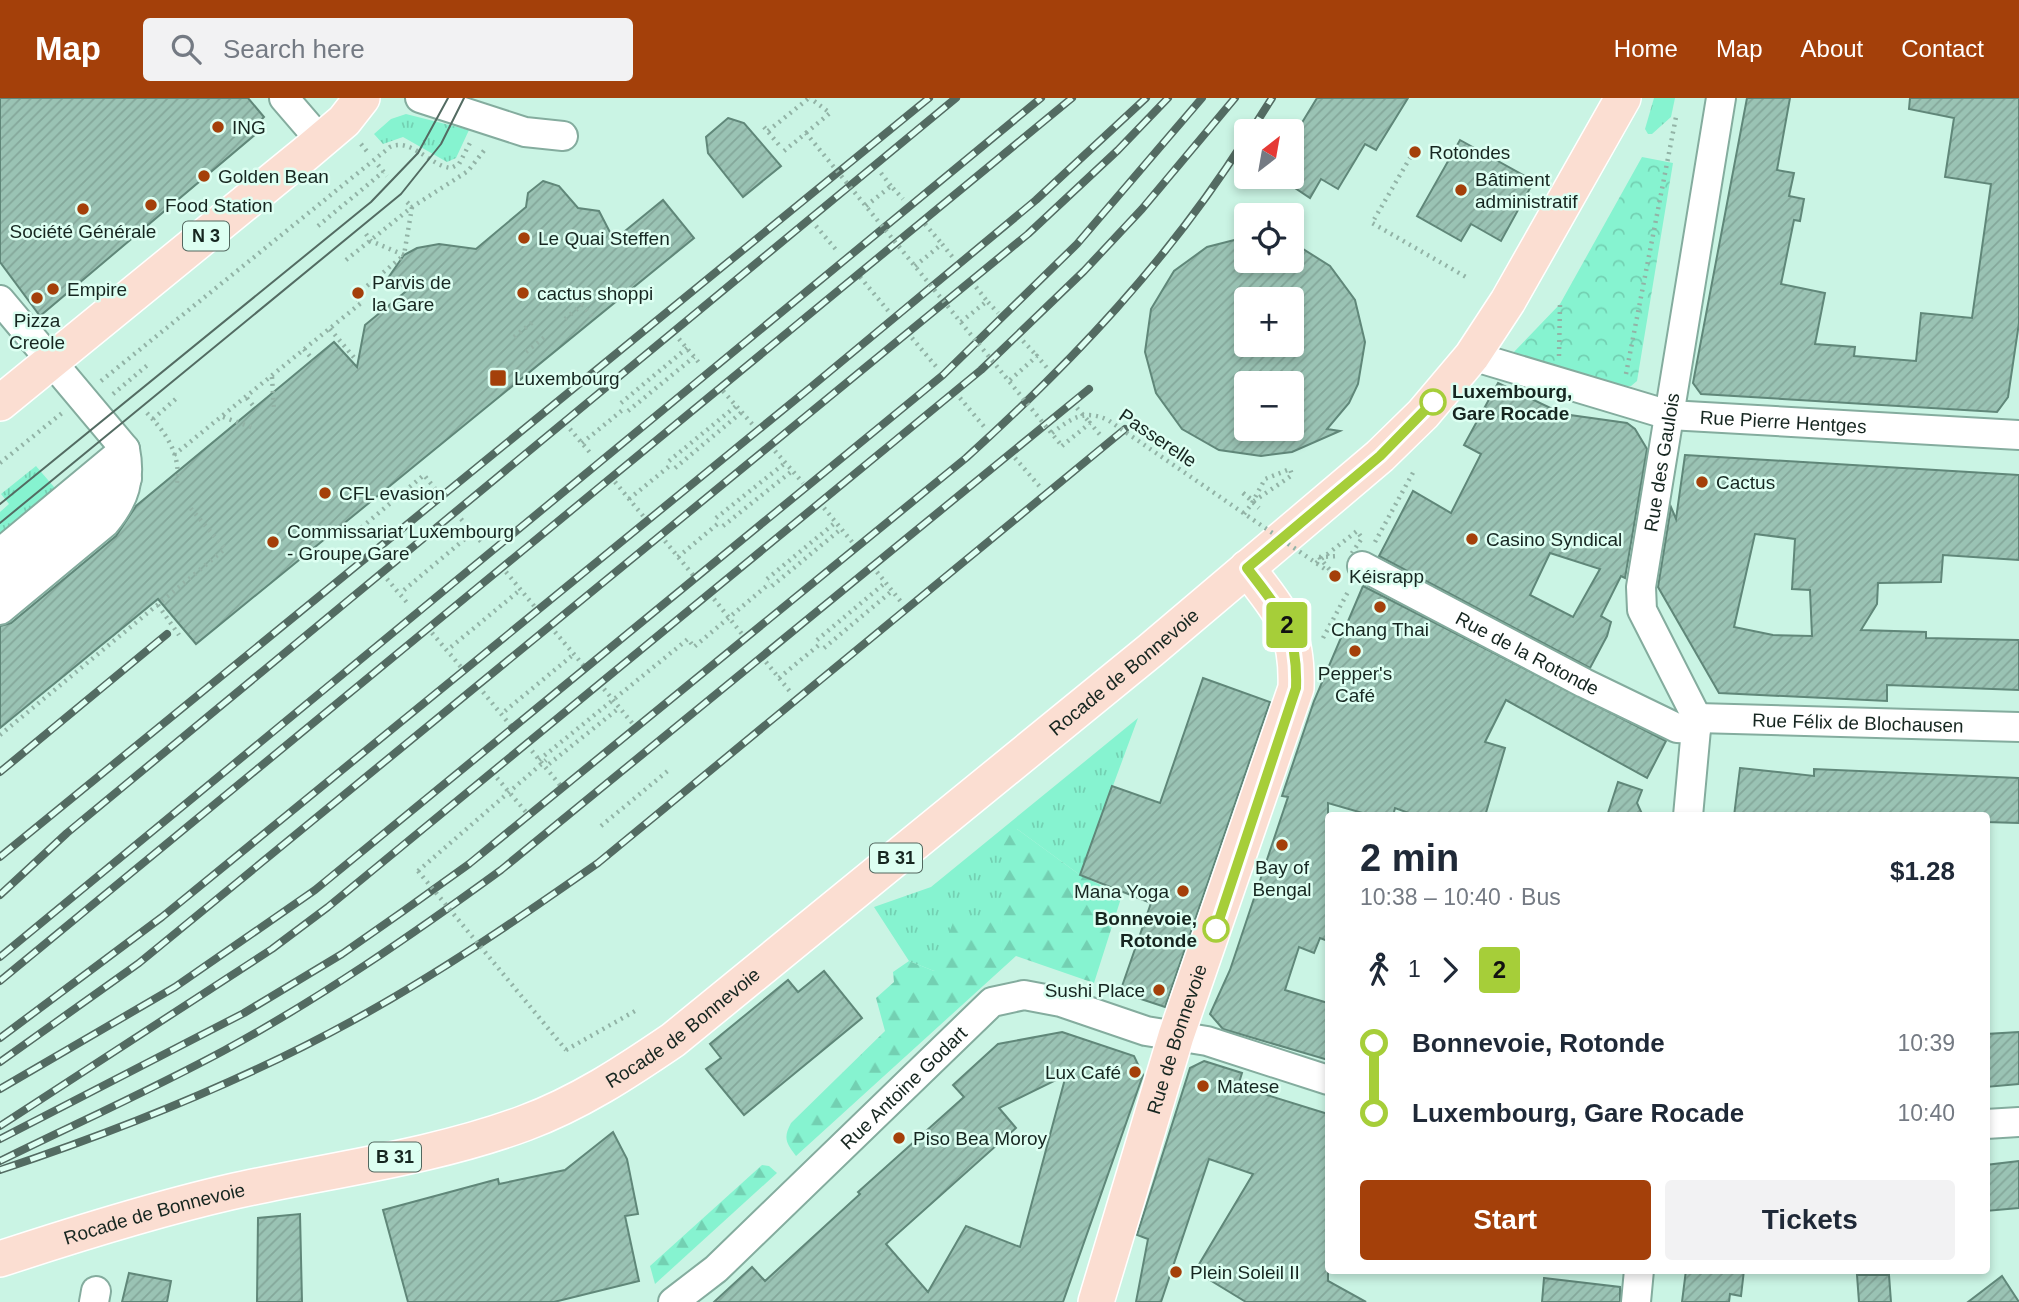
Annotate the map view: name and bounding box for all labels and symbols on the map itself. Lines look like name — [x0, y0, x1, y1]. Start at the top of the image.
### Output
place label: ING — [232, 117, 266, 138]
marker: ING — [210, 119, 226, 135]
north arrow — [1234, 119, 1304, 189]
place label: Rotondes — [1429, 142, 1510, 163]
marker: Rotondes — [1407, 144, 1423, 160]
place label: Golden Bean — [218, 166, 329, 187]
marker: Golden Bean — [196, 168, 212, 184]
place label: Bâtiment administratif — [1475, 169, 1578, 212]
marker: Bâtiment administratif — [1453, 182, 1469, 198]
place label: Food Station — [165, 195, 273, 216]
marker: Food Station — [143, 197, 159, 213]
marker: Société Générale — [75, 201, 91, 217]
place label: Société Générale — [10, 221, 156, 242]
road number: N 3 — [183, 222, 229, 251]
place label: Le Quai Steffen — [538, 228, 670, 249]
marker: Le Quai Steffen — [516, 230, 532, 246]
place label: Parvis de la Gare — [372, 272, 451, 315]
place label: Empire — [67, 279, 127, 300]
marker: Empire — [45, 281, 61, 297]
place label: cactus shoppi — [537, 283, 653, 304]
marker: Parvis de la Gare — [350, 285, 366, 301]
marker: cactus shoppi — [515, 285, 531, 301]
marker: Pizza Creole — [29, 290, 45, 306]
place label: Pizza Creole — [9, 310, 65, 353]
marker: Luxembourg — [488, 368, 508, 388]
place label: Luxembourg — [514, 368, 620, 389]
place label: Luxembourg, Gare Rocade — [1452, 381, 1572, 424]
marker: Luxembourg, Gare Rocade — [1420, 389, 1446, 415]
street label: Rue des Gaulois — [1640, 391, 1683, 533]
street label: Passerelle — [1115, 404, 1201, 472]
street label: Rue Pierre Hentges — [1699, 406, 1867, 437]
place label: Cactus — [1716, 472, 1775, 493]
marker: Cactus — [1694, 474, 1710, 490]
place label: CFL evasion — [339, 483, 445, 504]
marker: CFL evasion — [317, 485, 333, 501]
place label: Commissariat Luxembourg - Groupe Gare — [287, 521, 514, 564]
place label: Casino Syndical — [1486, 529, 1622, 550]
marker: Casino Syndical — [1464, 531, 1480, 547]
marker: Commissariat Luxembourg - Groupe Gare — [265, 534, 281, 550]
place label: Kéisrapp — [1349, 566, 1424, 587]
marker: Kéisrapp — [1327, 568, 1343, 584]
marker: Chang Thai — [1372, 599, 1388, 615]
line badge: 2 — [1264, 602, 1310, 648]
street label: Rocade de Bonnevoie — [1045, 604, 1203, 739]
street label: Rue de la Rotonde — [1452, 607, 1602, 699]
place label: Chang Thai — [1331, 619, 1429, 640]
marker: Pepper's Café — [1347, 643, 1363, 659]
place label: Pepper's Café — [1318, 663, 1392, 706]
street label: Rue Félix de Blochausen — [1752, 709, 1964, 736]
marker: Bay of Bengal — [1274, 837, 1290, 853]
road number: B 31 — [870, 844, 922, 872]
place label: Bay of Bengal — [1252, 857, 1312, 900]
place label: Mana Yoga — [1074, 881, 1169, 902]
marker: Mana Yoga — [1175, 883, 1191, 899]
place label: Bonnevoie, Rotonde — [1095, 908, 1197, 951]
marker: Bonnevoie, Rotonde — [1203, 916, 1229, 942]
street label: Rue de Bonnevoie — [1143, 961, 1211, 1117]
street label: Rocade de Bonnevoie — [602, 963, 764, 1092]
place label: Sushi Place — [1045, 980, 1145, 1001]
marker: Sushi Place — [1151, 982, 1167, 998]
street label: Rue Antoine Godart — [836, 1022, 971, 1153]
place label: Lux Café — [1045, 1062, 1121, 1083]
marker: Lux Café — [1127, 1064, 1143, 1080]
place label: Matese — [1217, 1076, 1279, 1097]
marker: Matese — [1195, 1078, 1211, 1094]
place label: Piso Bea Moroy — [913, 1128, 1048, 1149]
marker: Piso Bea Moroy — [891, 1130, 907, 1146]
road number: B 31 — [369, 1142, 421, 1172]
street label: Rocade de Bonnevoie — [61, 1179, 247, 1248]
place label: Plein Soleil II — [1190, 1262, 1300, 1283]
marker: Plein Soleil II — [1168, 1264, 1184, 1280]

